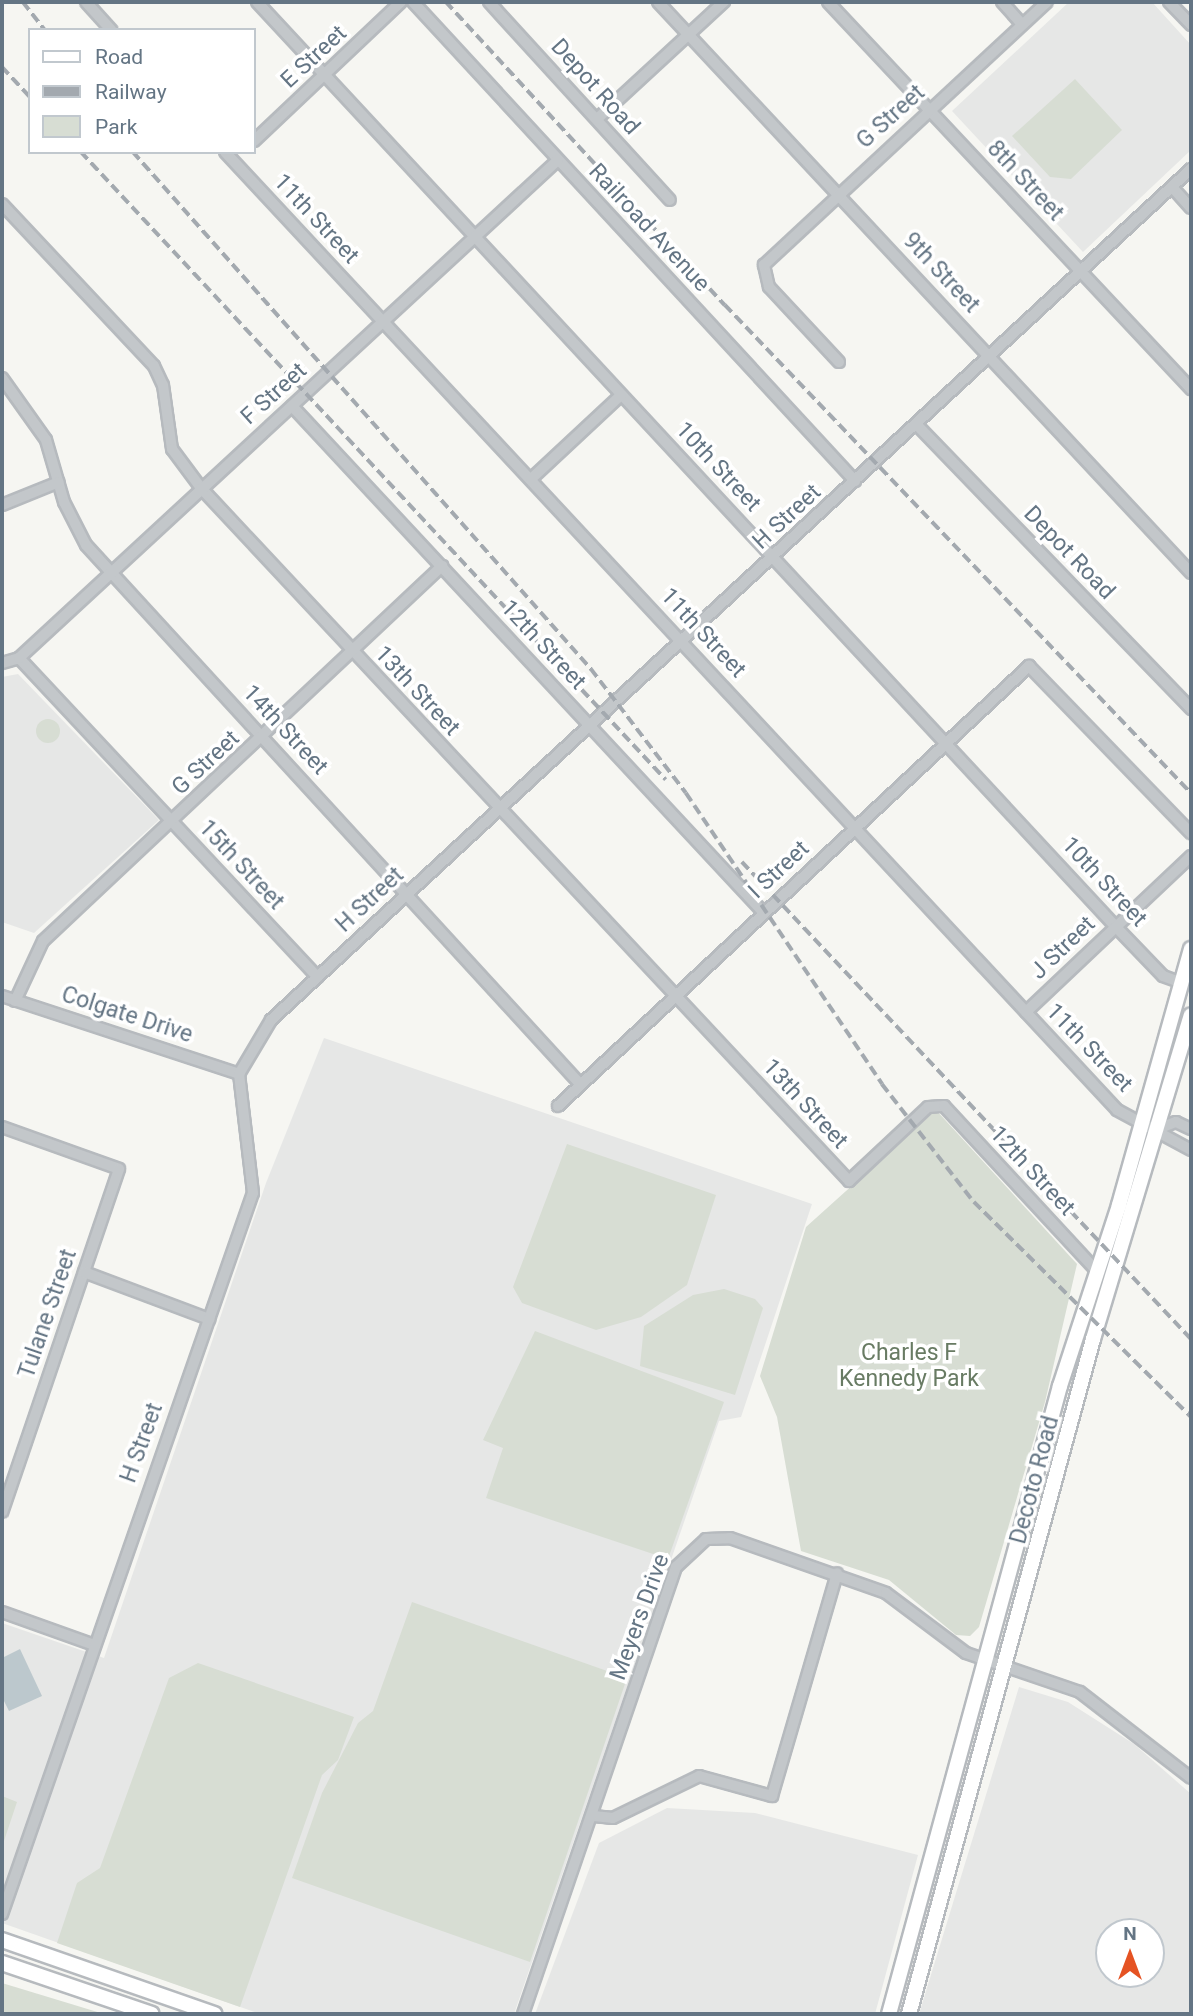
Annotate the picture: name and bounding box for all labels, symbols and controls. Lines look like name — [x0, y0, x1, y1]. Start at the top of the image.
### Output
street label: E Street — [276, 20, 352, 94]
legend — [28, 28, 256, 154]
street label: Depot Road — [545, 33, 645, 141]
text: Road — [95, 45, 143, 69]
street label: G Street — [851, 79, 931, 155]
text: Railway — [95, 80, 167, 104]
text: Park — [95, 115, 137, 139]
street label: 8th Street — [981, 135, 1069, 227]
street label: Railroad Avenue — [583, 158, 715, 298]
street label: 11th Street — [268, 168, 364, 270]
street label: 9th Street — [897, 227, 985, 319]
street label: F Street — [235, 357, 313, 431]
street label: 10th Street — [670, 416, 766, 518]
street label: H Street — [747, 479, 827, 555]
street label: Depot Road — [1018, 500, 1120, 606]
street label: 11th Street — [655, 582, 751, 684]
street label: 12th Street — [495, 594, 591, 696]
street label: 13th Street — [369, 640, 465, 742]
street label: 14th Street — [237, 679, 333, 781]
street label: G Street — [167, 725, 245, 801]
street label: 15th Street — [193, 814, 289, 916]
street label: 10th Street — [1056, 831, 1152, 933]
street label: I Street — [743, 835, 815, 905]
street label: H Street — [330, 862, 410, 938]
street label: J Street — [1025, 911, 1101, 985]
street label: Colgate Drive — [58, 981, 196, 1049]
street label: 11th Street — [1040, 998, 1138, 1098]
street label: 13th Street — [757, 1053, 853, 1155]
street label: 12th Street — [984, 1120, 1080, 1222]
street label: Tulane Street — [13, 1246, 83, 1382]
park label: Charles F Kennedy Park — [839, 1339, 979, 1393]
street label: H Street — [115, 1399, 169, 1487]
street label: Decoto Road — [1005, 1413, 1065, 1547]
street label: Meyers Drive — [604, 1550, 676, 1684]
north arrow — [1095, 1918, 1165, 1988]
text: N — [1123, 1922, 1137, 1945]

